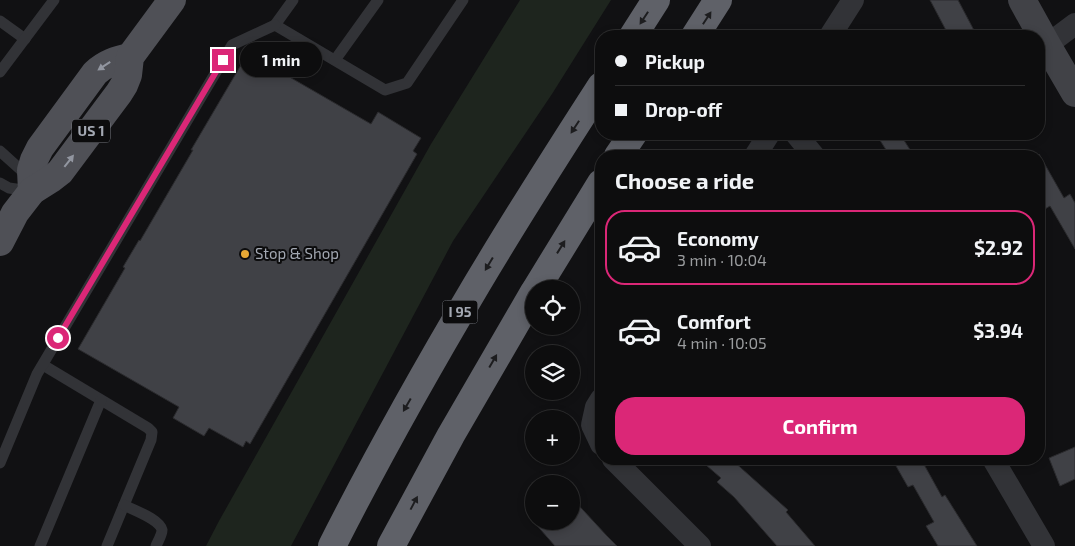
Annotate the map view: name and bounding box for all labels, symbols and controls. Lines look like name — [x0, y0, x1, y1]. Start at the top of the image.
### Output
one-way arrow — [702, 11, 711, 25]
one-way arrow — [640, 12, 649, 25]
callout: 1 min — [240, 42, 323, 78]
route end — [212, 49, 234, 71]
text: 1 min — [262, 50, 300, 69]
text: Pickup — [645, 50, 705, 73]
one-way arrow — [97, 62, 111, 71]
text: Drop-off — [645, 98, 722, 121]
road number: US 1 — [72, 120, 110, 142]
one-way arrow — [570, 120, 580, 133]
one-way arrow — [64, 154, 74, 168]
text: Choose a ride — [615, 167, 754, 193]
icon: car — [617, 225, 662, 270]
text: Economy — [677, 227, 759, 250]
text: $2.92 — [974, 236, 1023, 259]
one-way arrow — [557, 241, 566, 254]
place label: Stop & Shop — [255, 244, 339, 262]
marker: Stop & Shop — [239, 248, 251, 260]
text: 3 min · 10:04 — [677, 250, 767, 269]
one-way arrow — [484, 258, 493, 271]
map controls — [525, 280, 580, 530]
button: locate — [525, 280, 580, 335]
road number: I 95 — [442, 300, 478, 324]
icon: car — [617, 308, 662, 353]
text: Comfort — [677, 310, 751, 333]
text: $3.94 — [973, 319, 1023, 342]
route start — [47, 327, 69, 349]
text: 4 min · 10:05 — [677, 333, 767, 352]
button: layers — [525, 345, 580, 400]
one-way arrow — [489, 354, 498, 368]
button: Confirm — [615, 397, 1025, 455]
one-way arrow — [403, 398, 412, 412]
button: + — [525, 410, 580, 465]
button: − — [525, 475, 580, 530]
one-way arrow — [410, 496, 418, 510]

